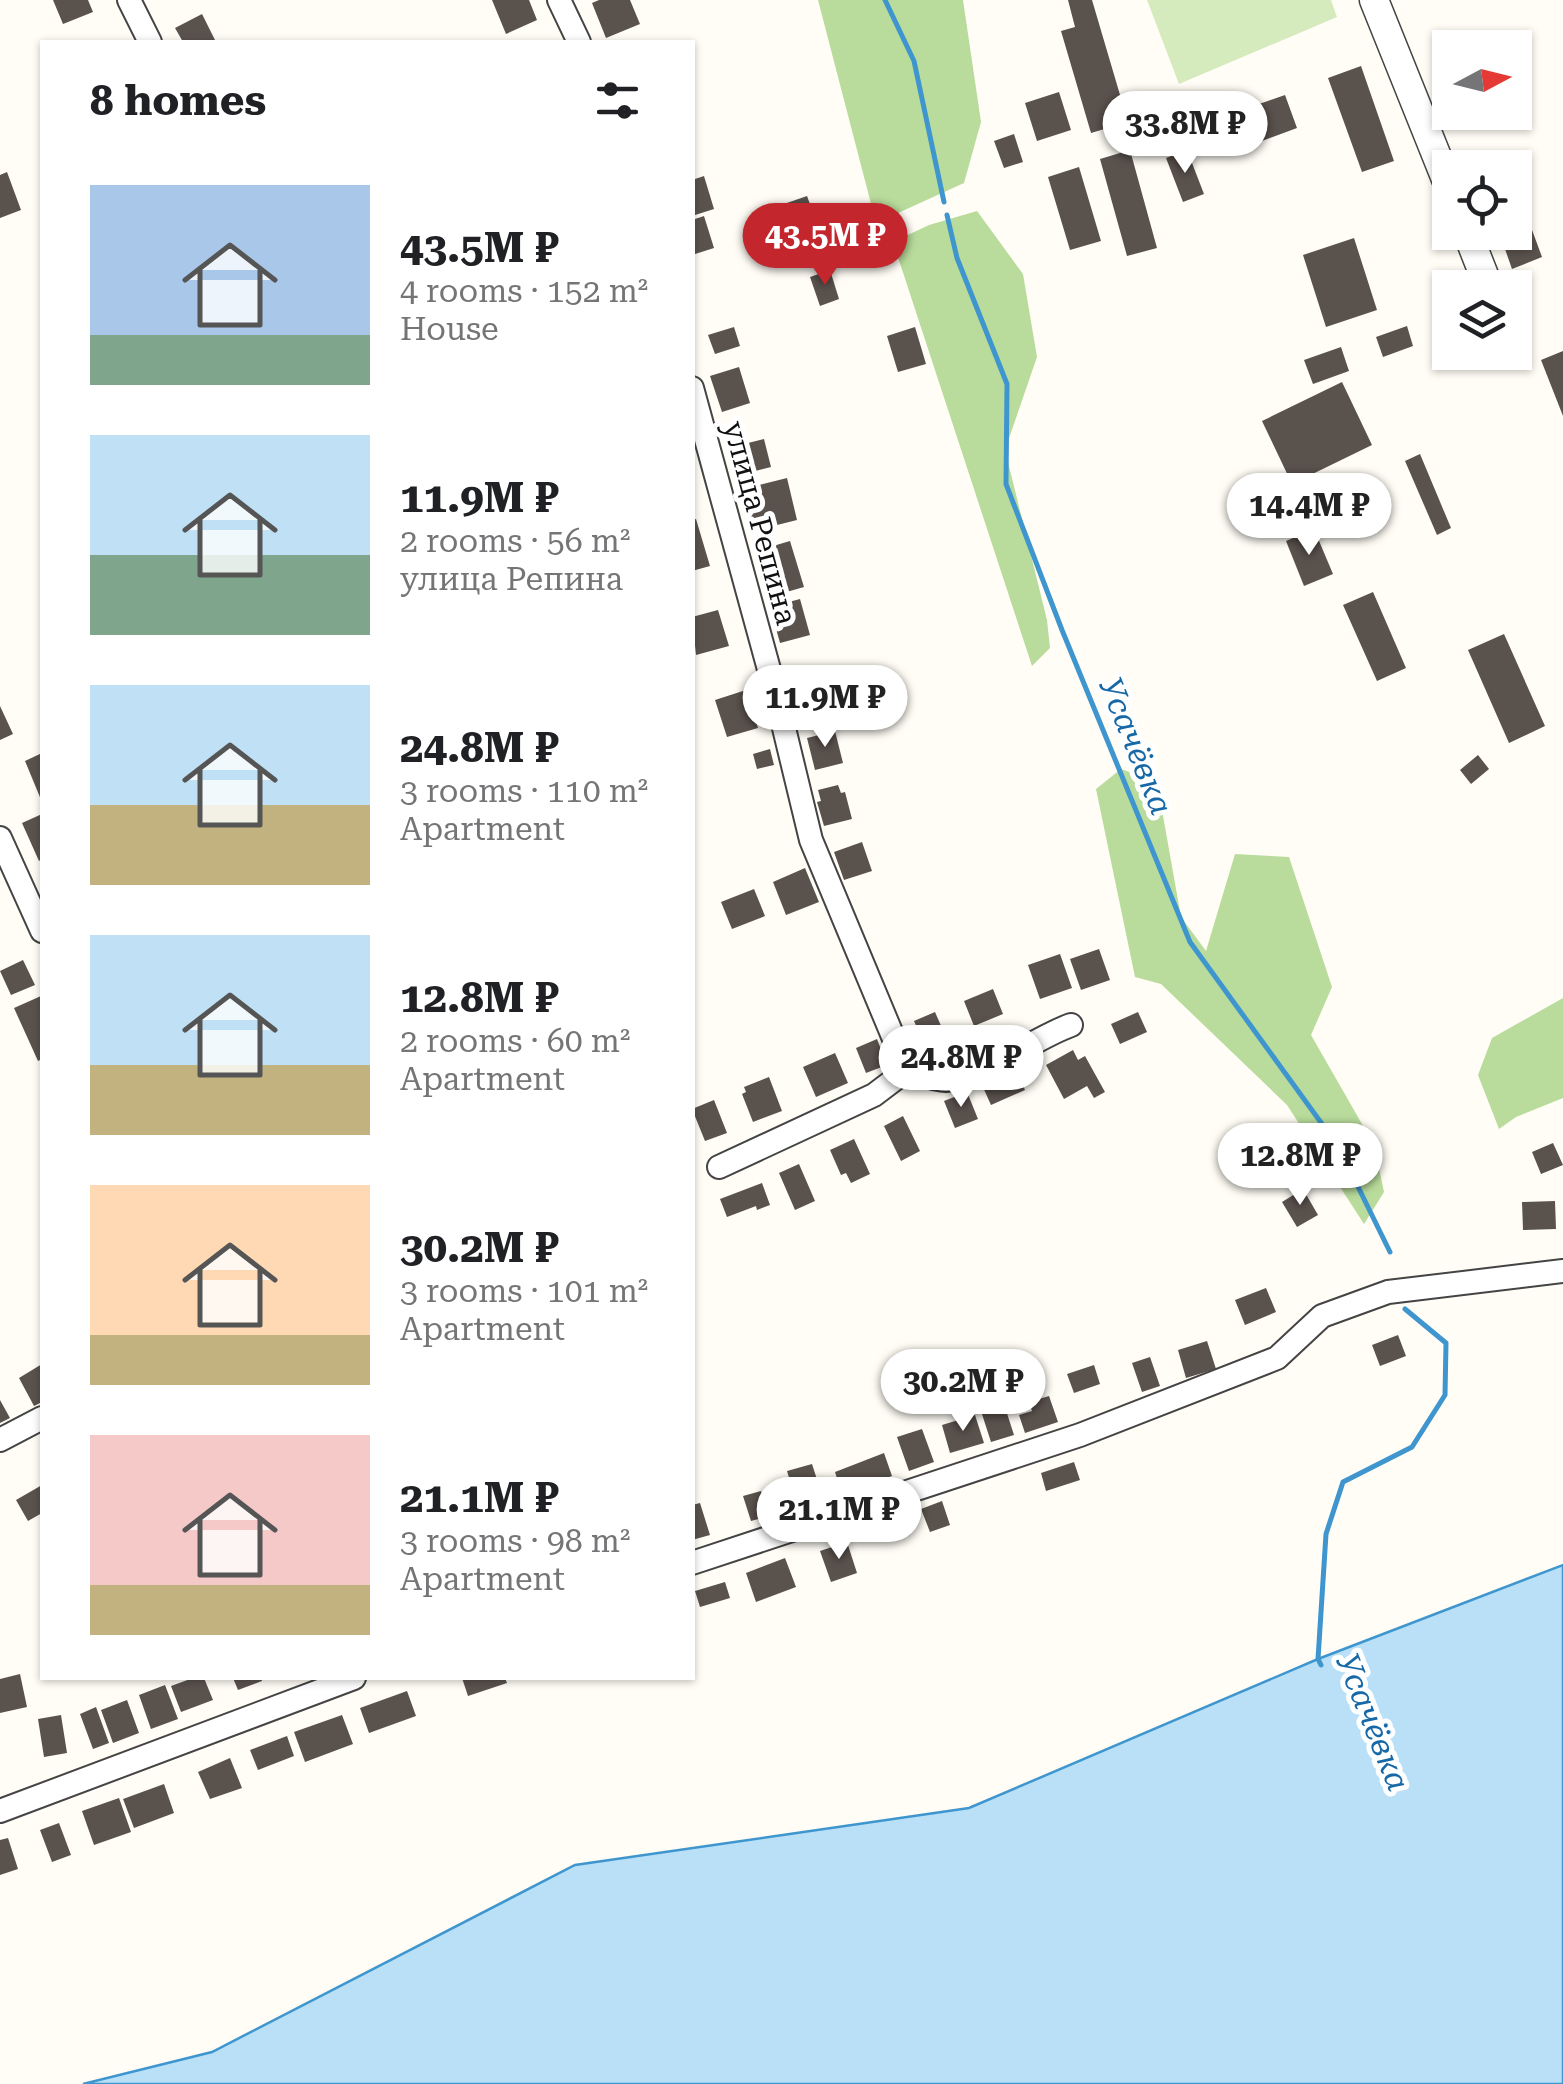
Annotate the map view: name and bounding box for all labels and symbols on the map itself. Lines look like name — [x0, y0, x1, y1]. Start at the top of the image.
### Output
north arrow — [1432, 30, 1532, 130]
pin: 33.8M ₽ — [1093, 91, 1277, 176]
pin: 43.5M ₽ — [733, 203, 917, 288]
street label: улица Репина — [717, 417, 804, 628]
pin: 14.4M ₽ — [1217, 473, 1401, 558]
pin: 11.9M ₽ — [733, 665, 917, 750]
water label: Усачёвка — [1091, 672, 1181, 820]
pin: 24.8M ₽ — [869, 1025, 1053, 1110]
pin: 12.8M ₽ — [1208, 1123, 1392, 1208]
pin: 30.2M ₽ — [871, 1349, 1055, 1434]
pin: 21.1M ₽ — [747, 1477, 931, 1562]
water label: Усачёвка — [1328, 1648, 1418, 1796]

